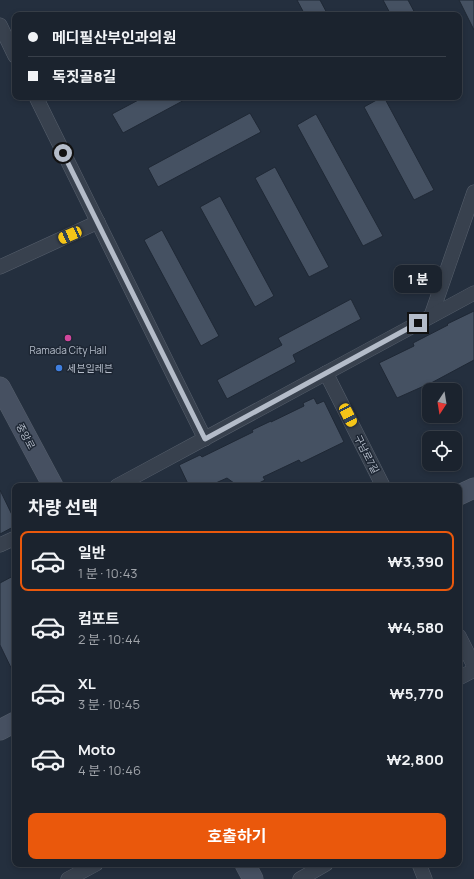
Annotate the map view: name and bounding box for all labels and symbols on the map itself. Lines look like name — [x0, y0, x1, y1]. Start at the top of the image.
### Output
route start — [54, 144, 72, 162]
car — [57, 225, 83, 245]
callout: 1 분 — [394, 265, 442, 293]
route end — [409, 314, 427, 332]
marker: Ramada City Hall — [63, 333, 73, 343]
place label: Ramada City Hall — [29, 343, 107, 357]
place label: 세븐일레븐 — [67, 361, 113, 375]
marker: 세븐일레븐 — [54, 363, 64, 373]
north arrow — [422, 383, 462, 423]
car — [337, 402, 359, 428]
street label: 중앙로 — [13, 421, 39, 451]
street label: 구남로7길 — [351, 432, 383, 476]

